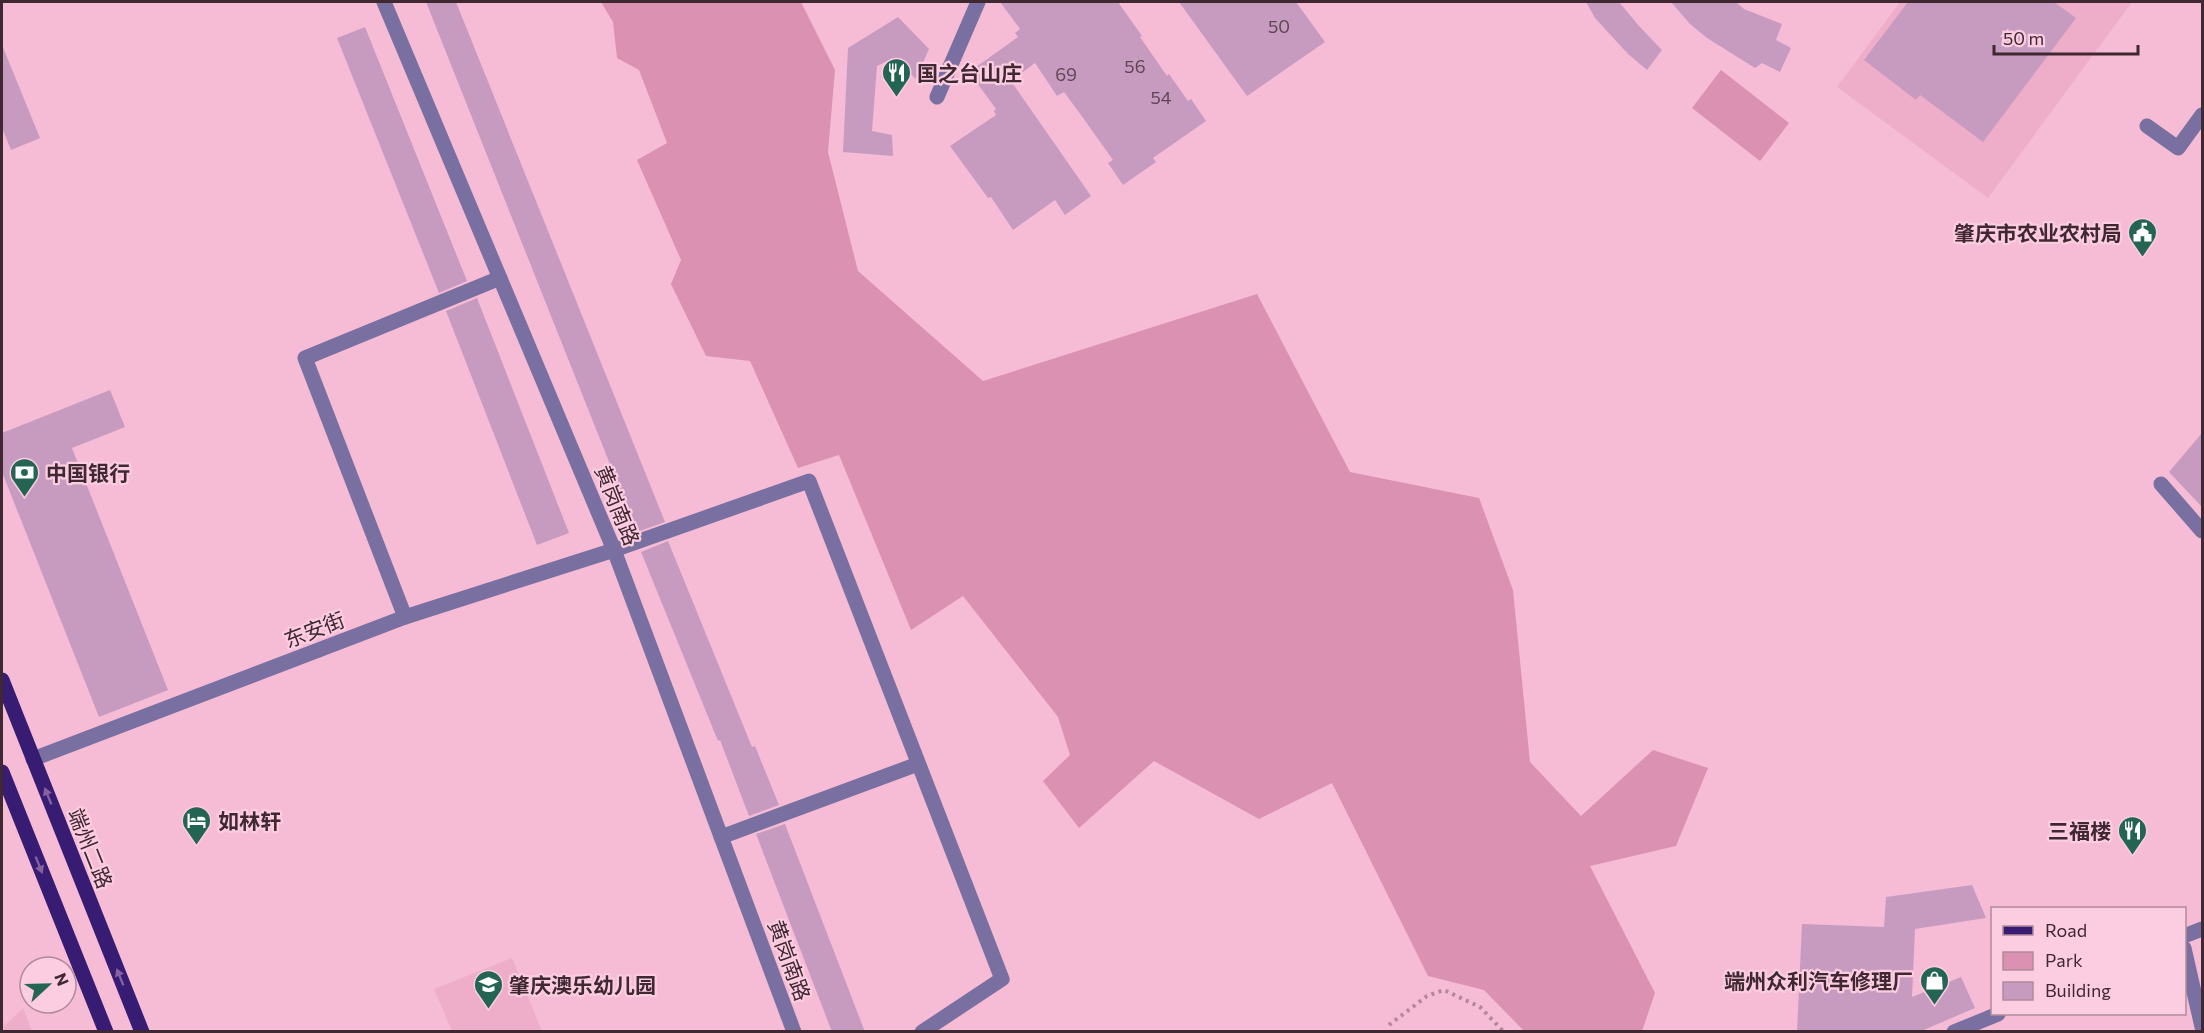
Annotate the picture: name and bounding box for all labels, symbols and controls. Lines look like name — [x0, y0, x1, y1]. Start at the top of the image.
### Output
house number: 50 — [1268, 15, 1290, 37]
scale bar — [1994, 18, 2138, 56]
text: 50 m — [2003, 27, 2044, 49]
house number: 56 — [1124, 55, 1146, 77]
restaurant icon: 国之台山庄 — [880, 56, 912, 98]
place label: 国之台山庄 — [917, 60, 1022, 85]
house number: 69 — [1055, 63, 1077, 85]
house number: 54 — [1150, 86, 1172, 108]
public building icon: 肇庆市农业农村局 — [2127, 216, 2159, 258]
place label: 肇庆市农业农村局 — [1954, 220, 2122, 245]
bank icon: 中国银行 — [9, 456, 41, 498]
place label: 中国银行 — [46, 460, 130, 485]
street label: 黄岗南路 — [591, 461, 645, 549]
street label: 东安街 — [280, 606, 348, 652]
one-way arrow — [43, 787, 52, 805]
street label: 端州二路 — [64, 804, 118, 892]
hotel icon: 如林轩 — [181, 804, 213, 846]
place label: 如林轩 — [218, 808, 281, 833]
restaurant icon: 三福楼 — [2116, 814, 2148, 856]
place label: 三福楼 — [2048, 818, 2111, 843]
one-way arrow — [35, 856, 44, 874]
legend — [1991, 907, 2186, 1015]
street label: 黄岗南路 — [764, 916, 816, 1004]
text: Road — [2045, 919, 2087, 941]
text: Park — [2045, 949, 2083, 971]
north arrow — [18, 955, 78, 1015]
shop icon: 端州众利汽车修理厂 — [1918, 964, 1950, 1006]
one-way arrow — [115, 968, 124, 986]
school or university icon: 肇庆澳乐幼儿园 — [472, 968, 504, 1010]
place label: 端州众利汽车修理厂 — [1724, 968, 1913, 993]
text: N — [51, 970, 73, 988]
place label: 肇庆澳乐幼儿园 — [509, 972, 656, 997]
text: Building — [2045, 979, 2111, 1001]

